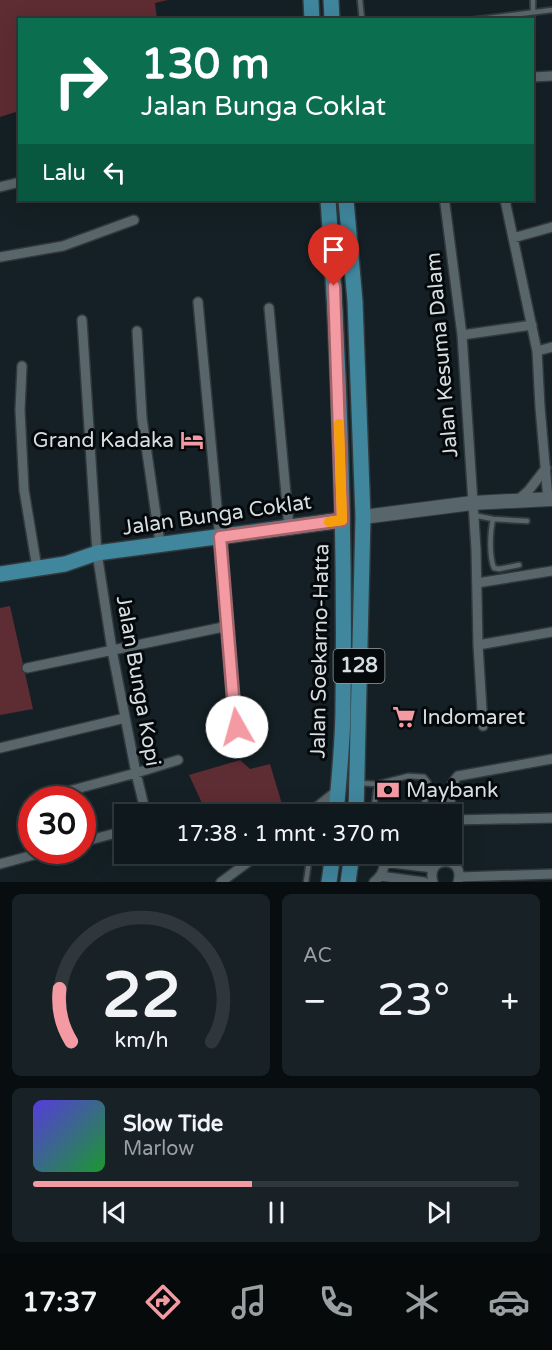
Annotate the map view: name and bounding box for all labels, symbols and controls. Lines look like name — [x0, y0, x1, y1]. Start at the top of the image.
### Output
text: 130 m — [141, 39, 270, 90]
icon: right — [42, 42, 120, 120]
text: Jalan Bunga Coklat — [141, 90, 386, 123]
icon: left — [98, 156, 131, 189]
text: Lalu — [42, 160, 86, 186]
pin — [308, 224, 359, 286]
icon: arrive — [317, 233, 350, 266]
street label: Jalan Kesuma Dalam — [421, 251, 463, 459]
hotel icon: Grand Kadaka — [179, 427, 205, 453]
place label: Grand Kadaka — [33, 428, 174, 453]
street label: Jalan Bunga Coklat — [121, 489, 313, 541]
street label: Jalan Soekarno-Hatta — [306, 543, 334, 759]
street label: Jalan Bunga Kopi — [111, 594, 165, 768]
road number: 128 — [334, 649, 385, 683]
position arrow — [205, 695, 269, 759]
supermarket icon: Indomaret — [391, 704, 417, 730]
place label: Indomaret — [422, 705, 525, 730]
bank icon: Maybank — [375, 777, 401, 803]
place label: Maybank — [406, 778, 498, 803]
speed limit sign: 30 — [18, 786, 96, 864]
text: 17:38 · 1 mnt · 370 m — [176, 821, 400, 847]
text: AC — [303, 944, 332, 968]
text: 22 — [102, 959, 180, 1034]
text: 23° — [377, 974, 450, 1028]
text: − — [303, 982, 327, 1021]
text: + — [500, 982, 519, 1021]
text: km/h — [114, 1027, 168, 1053]
text: Slow Tide — [123, 1111, 223, 1137]
text: Marlow — [123, 1137, 194, 1161]
icon: previous — [98, 1196, 131, 1229]
icon: pause — [260, 1196, 293, 1229]
icon: next — [422, 1196, 455, 1229]
icon: directions — [142, 1281, 184, 1323]
icon: music — [228, 1281, 270, 1323]
icon: phone — [315, 1281, 357, 1323]
icon: climate — [401, 1281, 443, 1323]
icon: car — [488, 1281, 530, 1323]
text: 17:37 — [22, 1286, 97, 1319]

